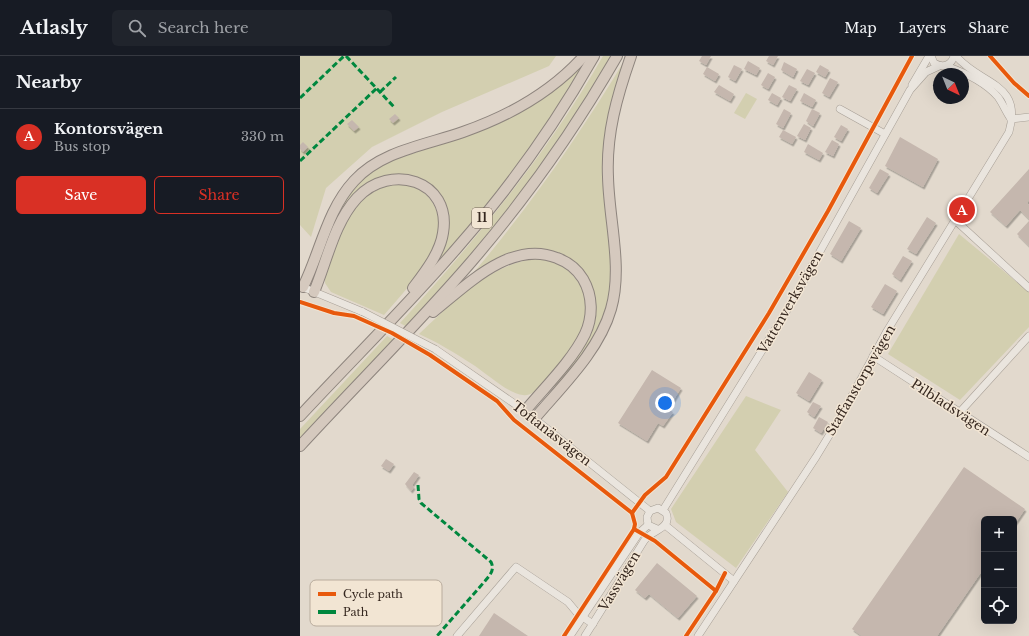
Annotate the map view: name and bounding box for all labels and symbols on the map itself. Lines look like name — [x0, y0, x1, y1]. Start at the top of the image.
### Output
north arrow — [933, 68, 969, 104]
pin: A — [949, 195, 975, 225]
road number: 11 — [472, 208, 492, 228]
street label: Vattenverksvägen — [753, 248, 827, 358]
street label: Staffanstorpsvägen — [822, 322, 899, 439]
street label: Pilbladsvägen — [908, 375, 994, 439]
your location — [655, 393, 675, 413]
street label: Toftanäsvägen — [509, 397, 595, 470]
street label: Vassvägen — [594, 548, 644, 615]
legend — [310, 580, 442, 626]
text: Cycle path — [343, 587, 403, 601]
text: Path — [343, 605, 369, 619]

